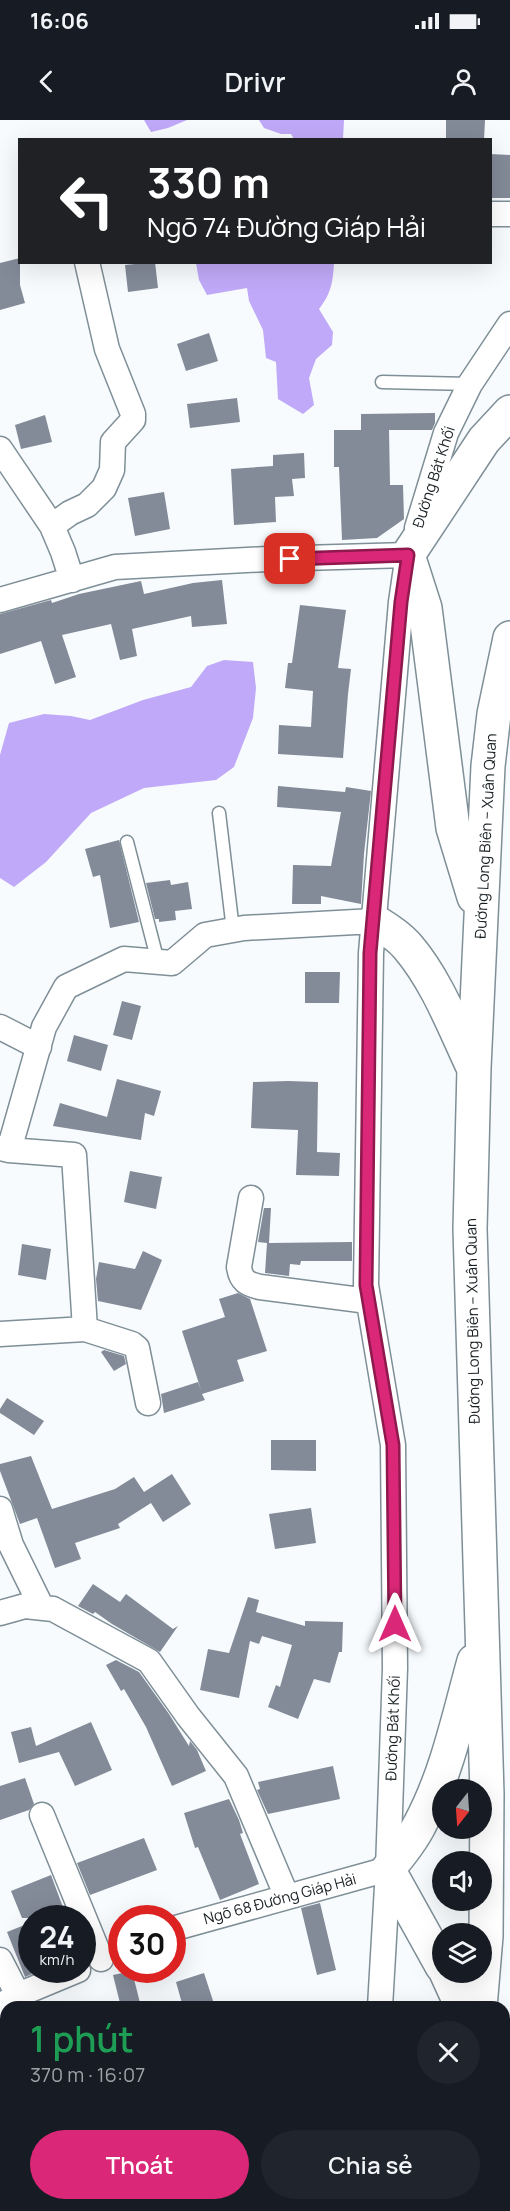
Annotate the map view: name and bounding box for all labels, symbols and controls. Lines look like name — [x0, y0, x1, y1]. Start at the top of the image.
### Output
text: 16:06 — [30, 6, 89, 36]
text: Drivr — [224, 63, 286, 100]
icon: back — [30, 65, 63, 98]
icon: person — [447, 65, 480, 98]
text: 330 m — [147, 153, 270, 211]
icon: left — [48, 162, 126, 240]
text: Ngõ 74 Đường Giáp Hải — [147, 208, 426, 245]
street label: Đường Bát Khối — [407, 423, 460, 530]
pin — [264, 533, 315, 584]
icon: arrive — [273, 542, 306, 575]
street label: Đường Long Biên – Xuân Quan — [470, 733, 501, 939]
street label: Đường Long Biên – Xuân Quan — [460, 1218, 485, 1424]
position arrow — [363, 1592, 427, 1656]
street label: Đường Bát Khối — [380, 1675, 405, 1781]
north arrow — [432, 1779, 492, 1839]
map controls — [432, 1779, 492, 1983]
button: sound — [432, 1851, 492, 1911]
street label: Ngõ 68 Đường Giáp Hải — [201, 1868, 359, 1929]
speed limit sign: 30 — [108, 1905, 186, 1983]
text: 24 — [39, 1916, 75, 1957]
button: layers — [432, 1923, 492, 1983]
text: km/h — [40, 1949, 74, 1970]
text: 1 phút — [30, 2014, 134, 2063]
button: close — [417, 2021, 480, 2084]
text: 370 m · 16:07 — [30, 2061, 145, 2088]
button: Thoát — [30, 2130, 249, 2199]
button: Chia sẻ — [261, 2130, 480, 2199]

